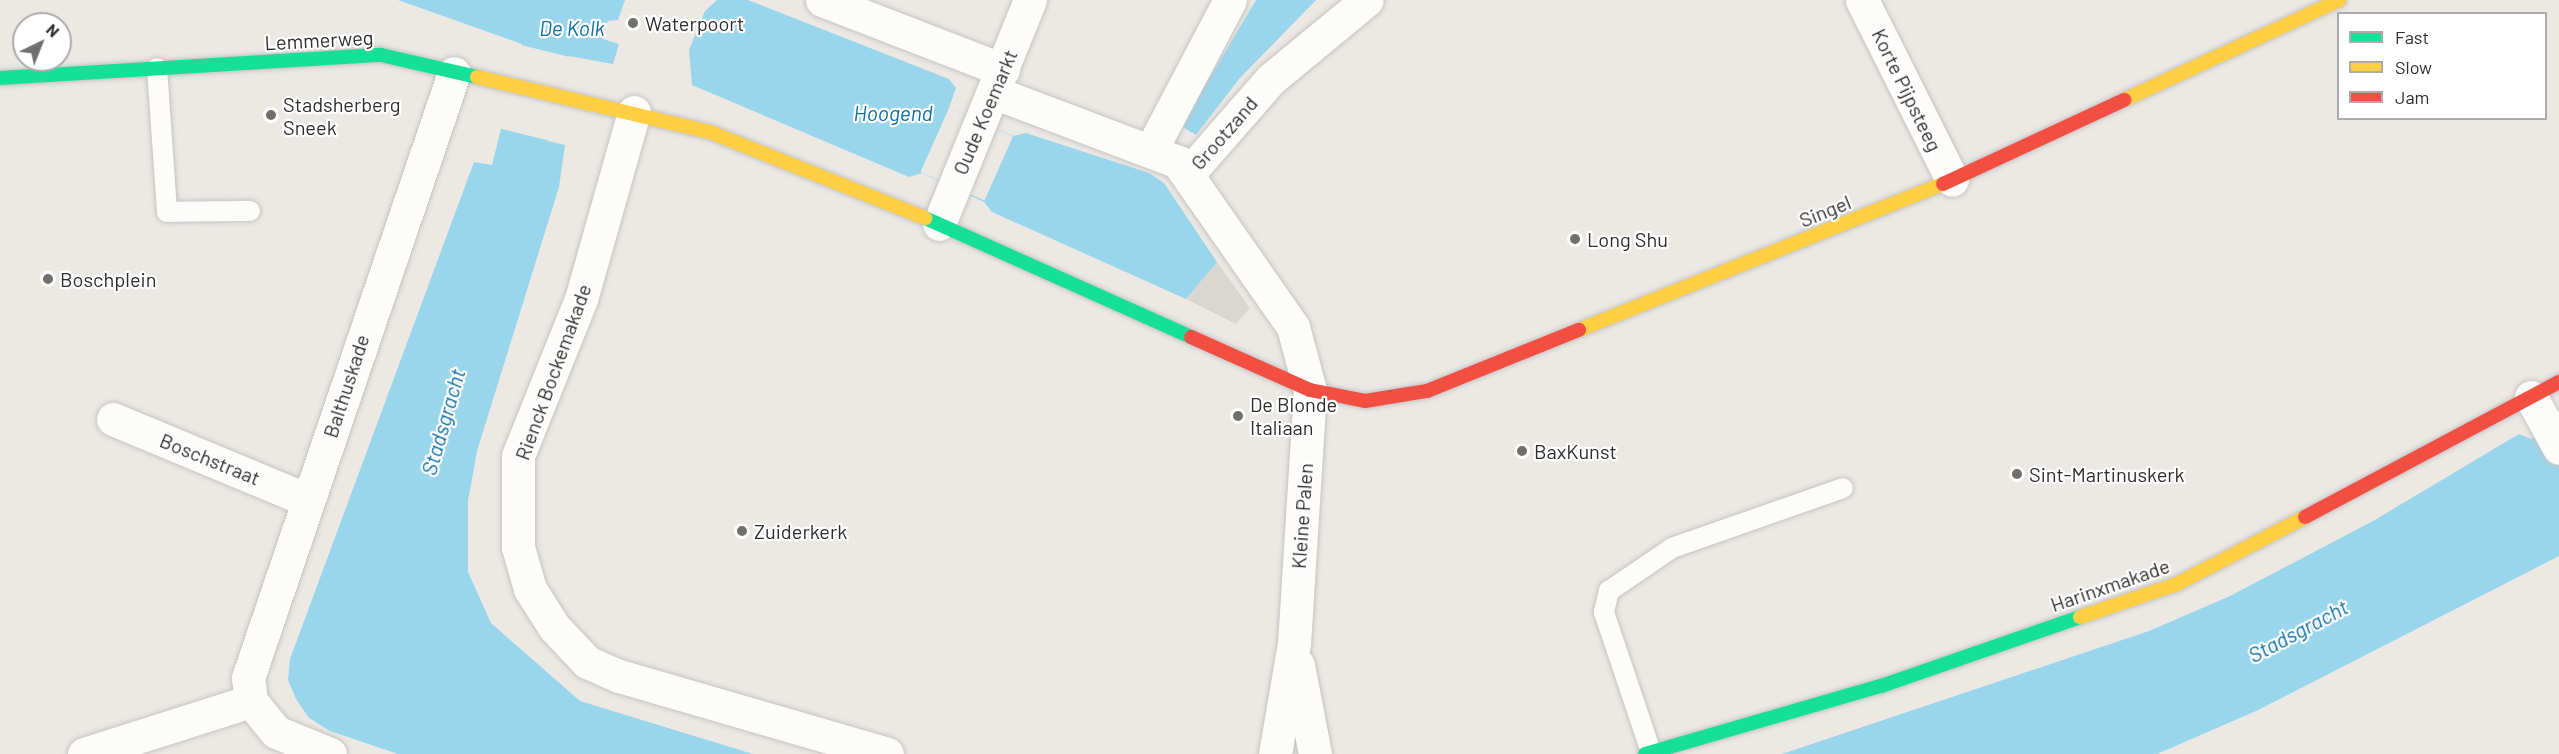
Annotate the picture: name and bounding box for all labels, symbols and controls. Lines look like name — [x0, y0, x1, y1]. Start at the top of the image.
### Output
place label: Waterpoort — [645, 11, 744, 35]
north arrow — [12, 12, 72, 72]
legend — [2337, 12, 2547, 120]
water label: De Kolk — [539, 15, 605, 41]
marker: Waterpoort — [626, 16, 640, 30]
text: N — [43, 19, 64, 41]
street label: Lemmerweg — [264, 25, 374, 55]
street label: Korte Pijpsteeg — [1867, 25, 1947, 155]
text: Fast — [2395, 26, 2429, 48]
street label: Oude Koemarkt — [948, 46, 1022, 178]
text: Slow — [2395, 56, 2432, 78]
text: Jam — [2395, 86, 2429, 108]
place label: Stadsherberg Sneek — [283, 92, 400, 139]
street label: Grootzand — [1186, 92, 1262, 174]
water label: Hoogend — [853, 100, 933, 126]
marker: Stadsherberg Sneek — [264, 108, 278, 122]
street label: Singel — [1796, 190, 1854, 232]
place label: Long Shu — [1587, 227, 1668, 251]
marker: Long Shu — [1568, 232, 1582, 246]
place label: Boschplein — [60, 267, 156, 291]
marker: Boschplein — [41, 272, 55, 286]
street label: Rienck Bockemakade — [510, 281, 596, 463]
street label: Balthuskade — [318, 331, 374, 441]
water label: Stadsgracht — [416, 366, 470, 478]
place label: De Blonde Italiaan — [1250, 392, 1337, 439]
marker: De Blonde Italiaan — [1231, 409, 1245, 423]
street label: Boschstraat — [156, 428, 264, 490]
place label: BaxKunst — [1534, 439, 1617, 463]
marker: BaxKunst — [1515, 444, 1529, 458]
street label: Kleine Palen — [1286, 462, 1318, 570]
place label: Sint-Martinuskerk — [2029, 462, 2185, 486]
marker: Sint-Martinuskerk — [2010, 467, 2024, 481]
place label: Zuiderkerk — [754, 519, 847, 543]
marker: Zuiderkerk — [735, 524, 749, 538]
street label: Harinxmakade — [2047, 553, 2173, 617]
water label: Stadsgracht — [2244, 594, 2352, 668]

